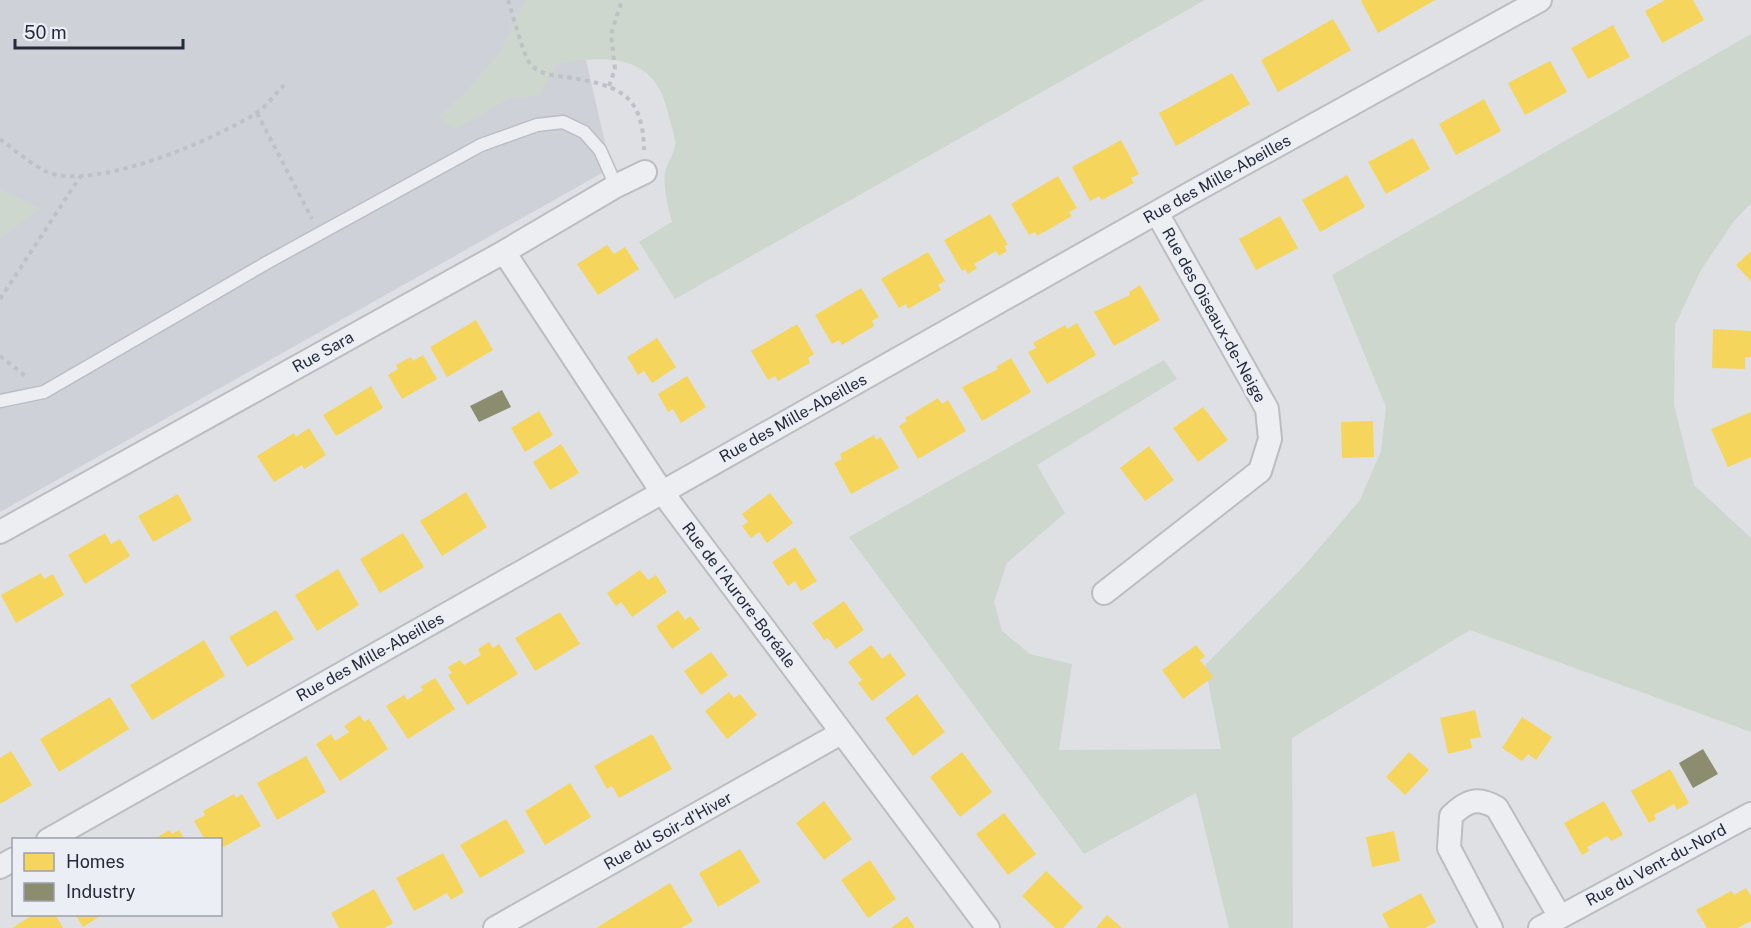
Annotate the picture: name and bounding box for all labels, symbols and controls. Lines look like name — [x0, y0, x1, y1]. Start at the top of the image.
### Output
scale bar — [15, 12, 183, 50]
text: 50 m — [24, 22, 67, 43]
street label: Rue des Mille-Abeilles — [1140, 131, 1294, 227]
street label: Rue des Oiseaux-de-Neige — [1158, 224, 1270, 406]
street label: Rue Sara — [289, 327, 357, 377]
street label: Rue des Mille-Abeilles — [716, 370, 870, 466]
street label: Rue de l'Aurore-Boréale — [678, 518, 800, 672]
street label: Rue des Mille-Abeilles — [293, 609, 447, 705]
street label: Rue du Soir-d'Hiver — [601, 788, 735, 874]
street label: Rue du Vent-du-Nord — [1582, 820, 1730, 910]
legend — [12, 838, 222, 916]
text: Homes — [66, 851, 125, 872]
text: Industry — [66, 881, 136, 902]

